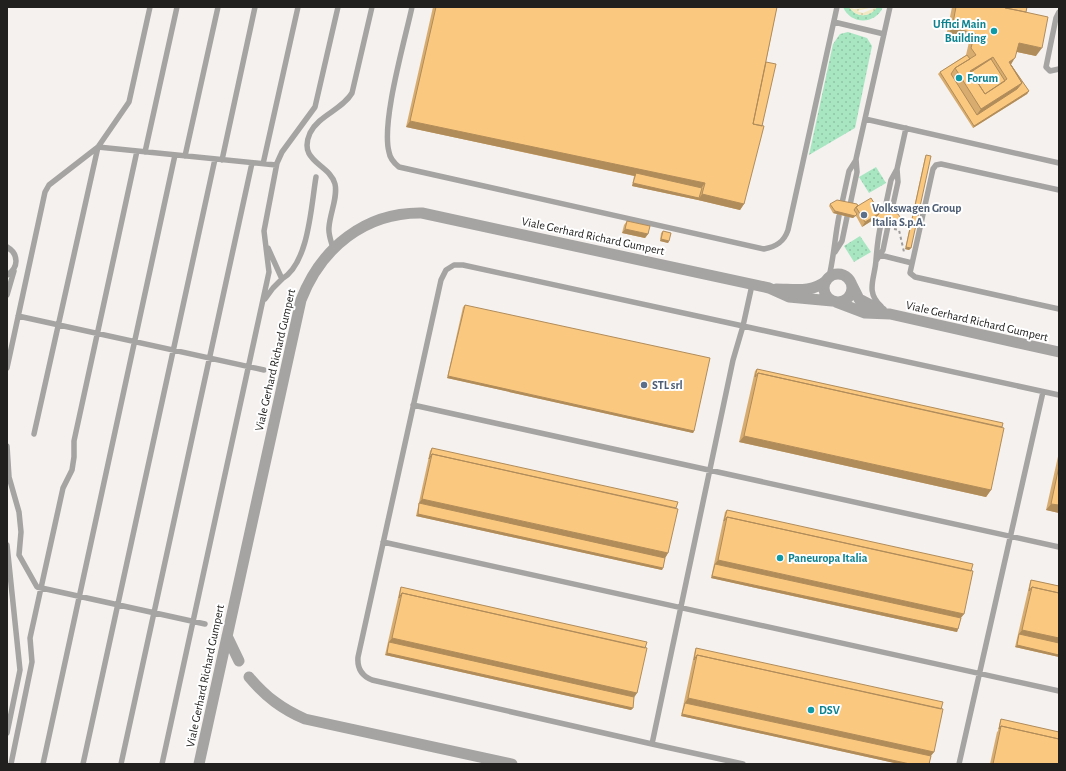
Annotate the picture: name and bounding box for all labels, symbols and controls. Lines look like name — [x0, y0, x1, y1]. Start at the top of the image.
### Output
place label: Uffici Main Building — [933, 18, 987, 44]
marker: Uffici Main Building — [989, 26, 999, 36]
place label: Forum — [967, 72, 998, 84]
marker: Forum — [954, 73, 964, 83]
place label: Volkswagen Group Italia S.p.A. — [872, 202, 961, 228]
marker: Volkswagen Group Italia S.p.A. — [859, 210, 869, 220]
street label: Viale Gerhard Richard Gumpert — [521, 215, 666, 257]
street label: Viale Gerhard Richard Gumpert — [253, 288, 297, 432]
street label: Viale Gerhard Richard Gumpert — [905, 299, 1049, 343]
place label: STL srl — [652, 379, 683, 391]
marker: STL srl — [639, 380, 649, 390]
place label: Paneuropa Italia — [788, 552, 868, 564]
marker: Paneuropa Italia — [775, 553, 785, 563]
street label: Viale Gerhard Richard Gumpert — [184, 603, 226, 748]
place label: DSV — [819, 704, 841, 716]
marker: DSV — [806, 705, 816, 715]

